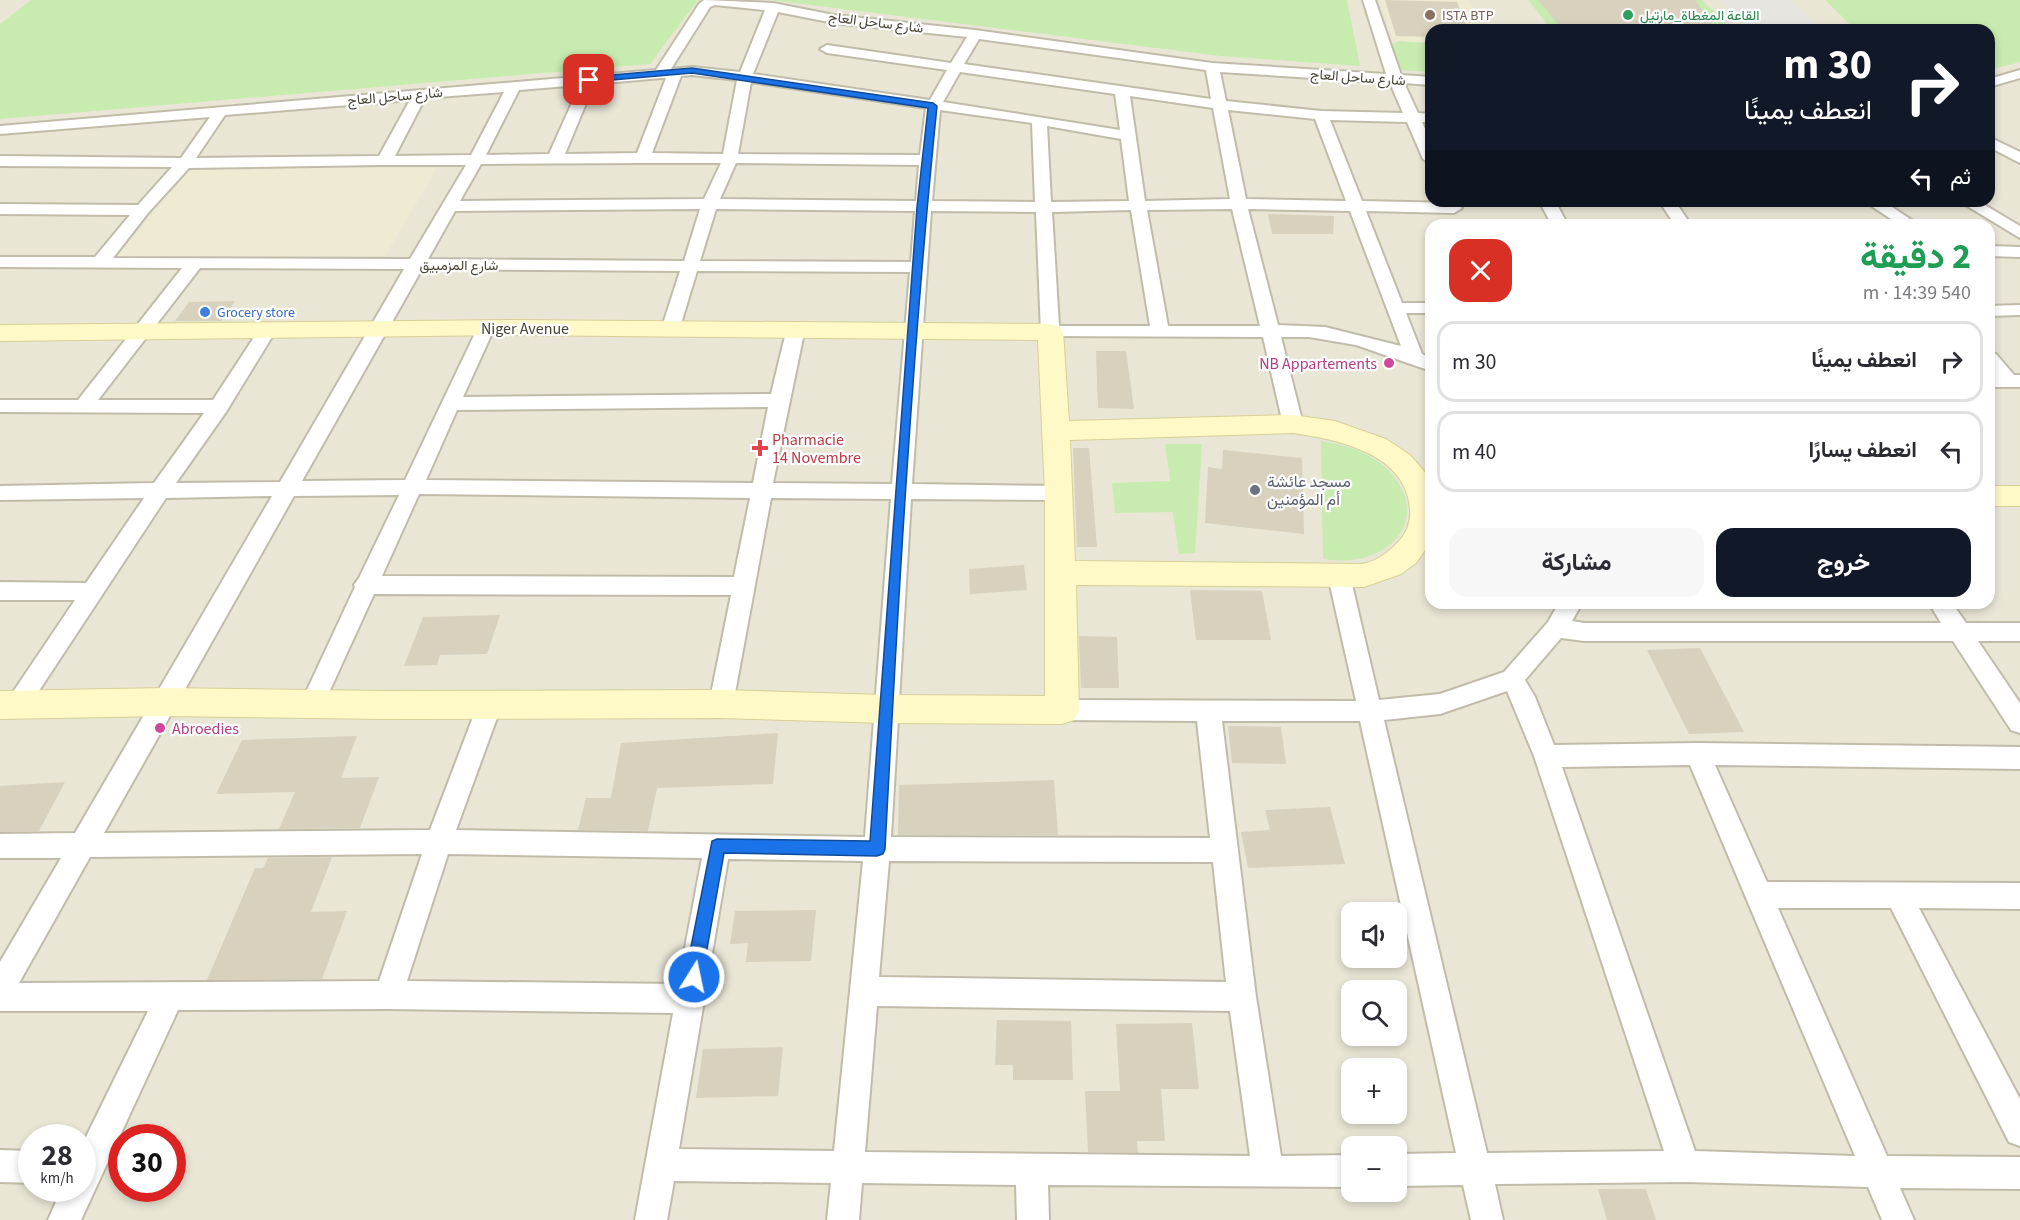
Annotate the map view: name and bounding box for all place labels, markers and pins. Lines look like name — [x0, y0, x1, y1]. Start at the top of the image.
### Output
place label: ISTA BTP — [1442, 6, 1494, 26]
place label: القاعة المغطاة_مارتيل — [1640, 6, 1759, 26]
marker: ISTA BTP — [1423, 8, 1437, 22]
marker: القاعة المغطاة_مارتيل — [1621, 8, 1635, 22]
pin — [563, 54, 614, 105]
place label: Grocery store — [217, 303, 295, 323]
marker: Grocery store — [198, 305, 212, 319]
place label: NB Appartements — [1259, 353, 1377, 375]
marker: NB Appartements — [1382, 356, 1396, 370]
place label: Pharmacie 14 Novembre — [772, 429, 861, 469]
marker: Pharmacie 14 Novembre — [753, 441, 767, 455]
place label: مسجد عائشة أم المؤمنين — [1267, 471, 1351, 511]
marker: مسجد عائشة أم المؤمنين — [1248, 483, 1262, 497]
place label: Abroedies — [172, 718, 239, 740]
marker: Abroedies — [153, 721, 167, 735]

